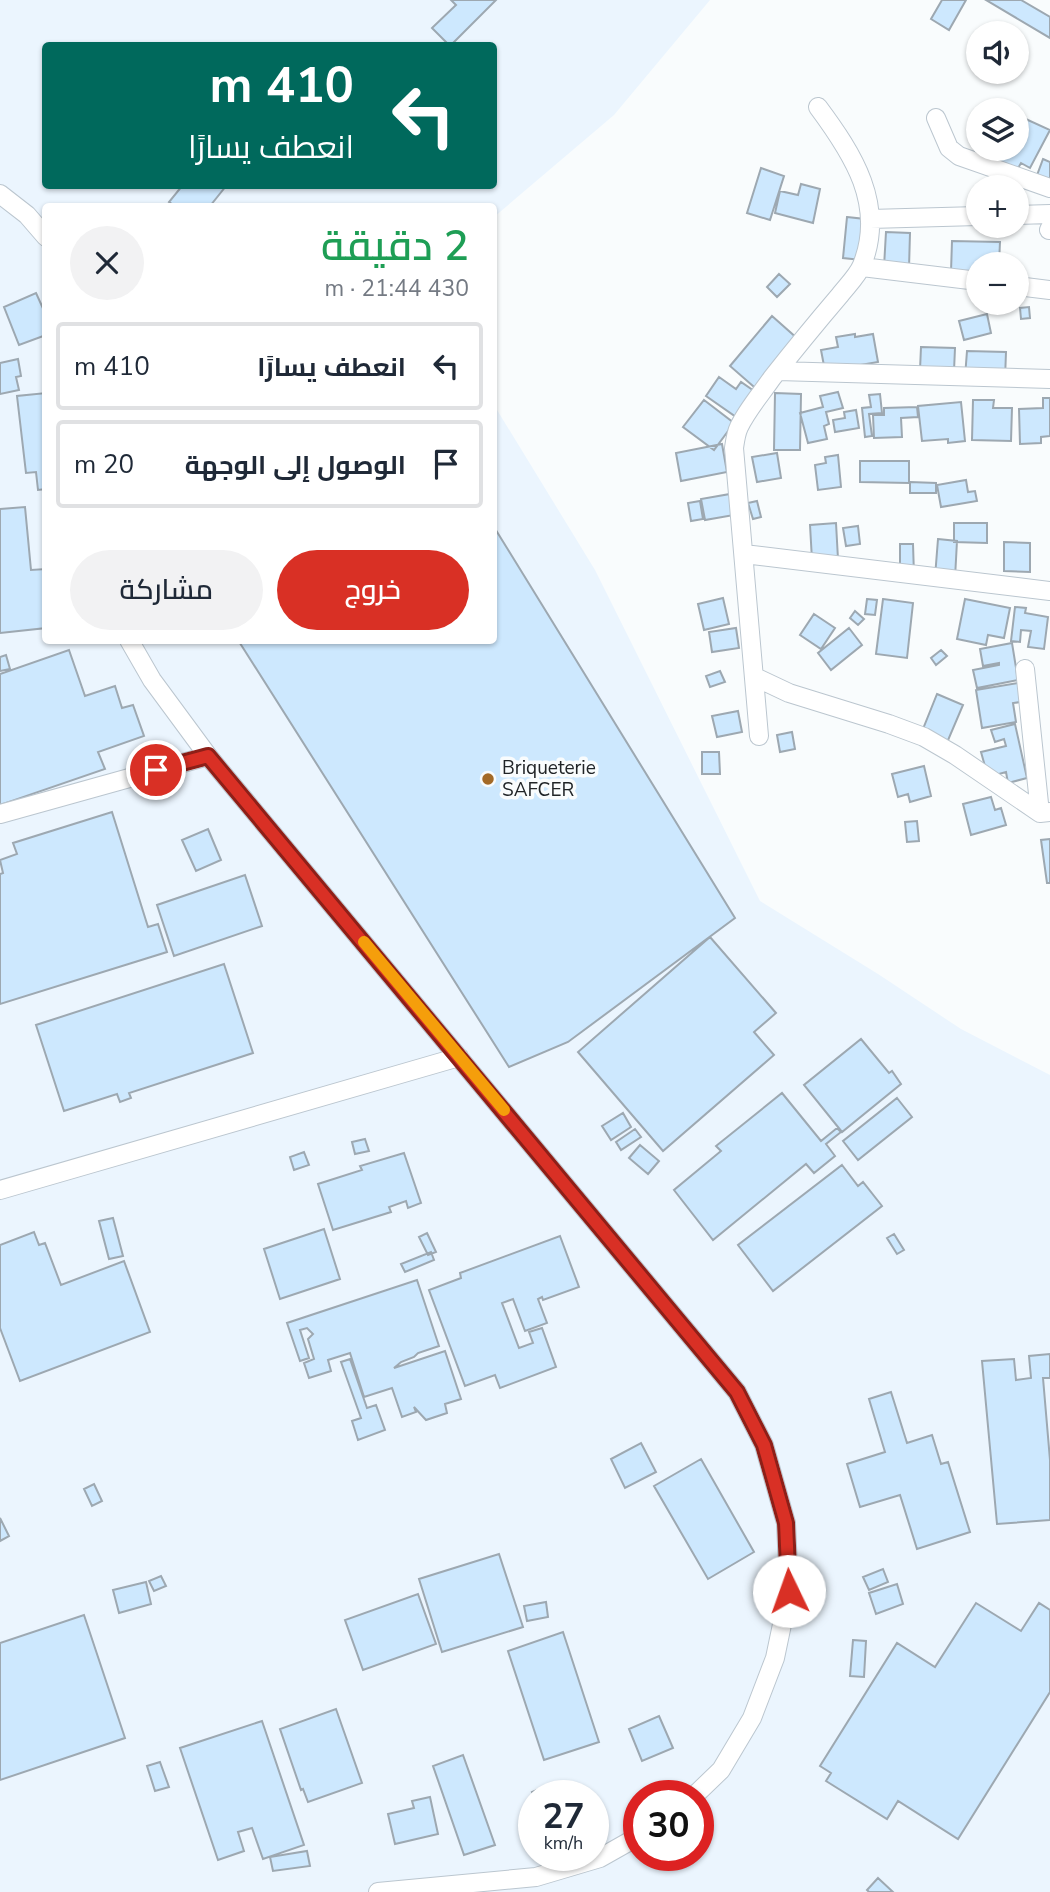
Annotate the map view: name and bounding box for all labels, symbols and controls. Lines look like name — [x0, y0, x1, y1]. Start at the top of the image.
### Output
map controls — [966, 21, 1029, 315]
button: sound — [966, 21, 1029, 84]
text: 410 m — [210, 52, 354, 119]
icon: left — [378, 70, 469, 161]
button: layers — [966, 98, 1029, 161]
text: انعطف يسارًا — [188, 126, 354, 169]
button: + — [966, 175, 1029, 238]
text: 2 دقيقة — [321, 218, 469, 275]
button: close — [70, 226, 144, 300]
button: − — [966, 252, 1029, 315]
text: 430 m · 21:44 — [324, 273, 469, 304]
icon: left — [427, 347, 465, 385]
text: 410 m — [74, 349, 150, 384]
text: انعطف يسارًا — [257, 350, 406, 385]
icon: arrive — [427, 445, 465, 483]
text: 20 m — [74, 447, 134, 482]
text: الوصول إلى الوجهة — [185, 448, 406, 483]
button: مشاركة — [70, 550, 263, 630]
button: خروج — [277, 550, 469, 630]
pin — [126, 740, 186, 800]
icon: arrive — [137, 751, 175, 789]
place label: Briqueterie SAFCER — [502, 755, 596, 803]
marker: Briqueterie SAFCER — [480, 771, 496, 787]
position arrow — [752, 1554, 826, 1628]
speed limit sign: 30 — [623, 1780, 714, 1871]
text: 27 — [542, 1793, 585, 1840]
text: km/h — [544, 1831, 583, 1855]

